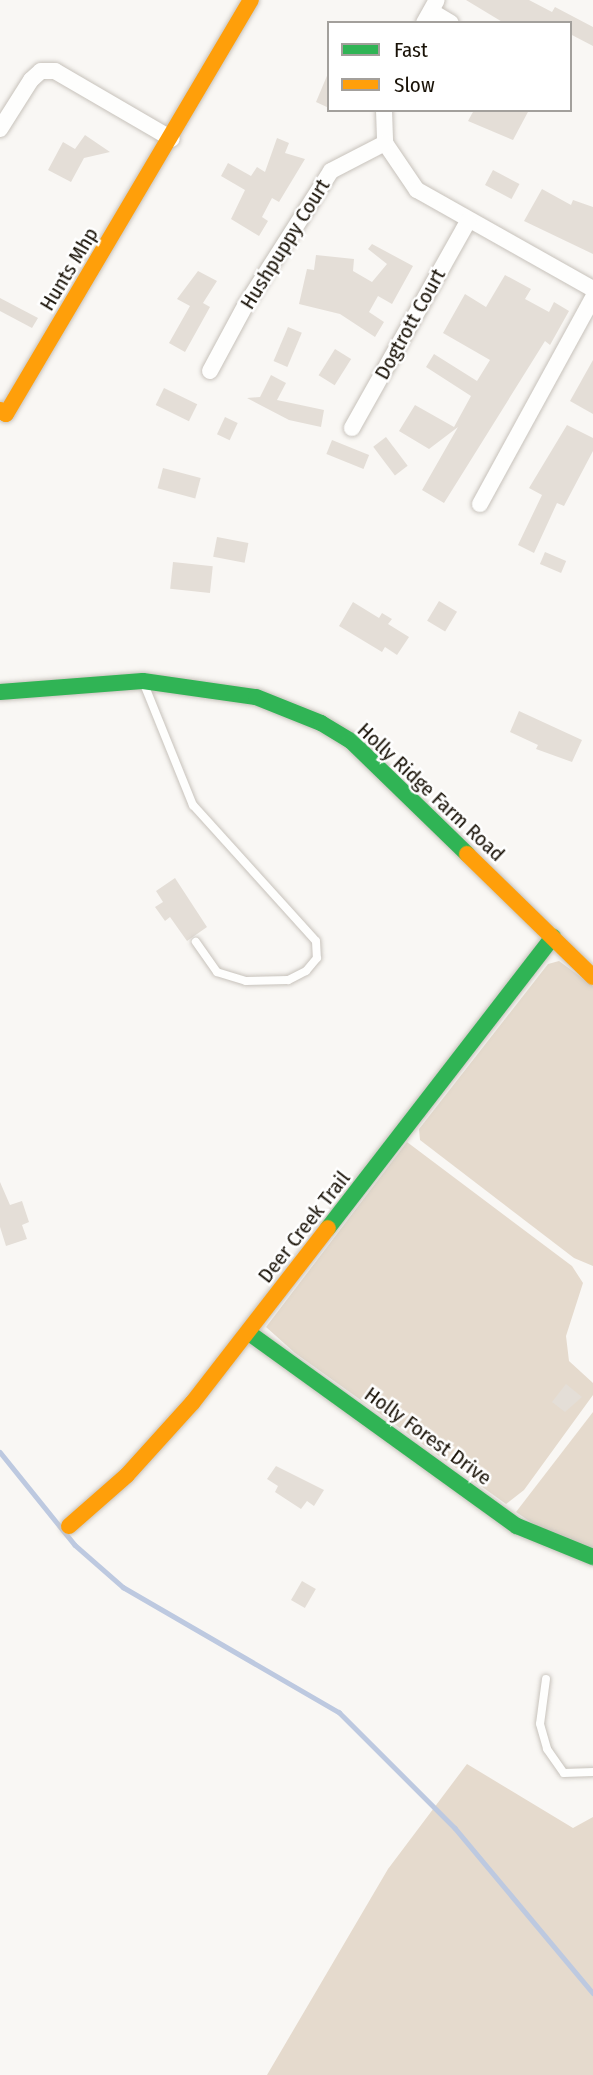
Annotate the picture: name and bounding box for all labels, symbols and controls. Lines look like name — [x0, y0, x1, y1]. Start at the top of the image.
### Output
legend — [327, 21, 572, 112]
text: Fast — [394, 37, 428, 63]
text: Slow — [394, 72, 435, 98]
street label: Hushpuppy Court — [235, 174, 335, 314]
street label: Hunts Mhp — [34, 223, 104, 315]
street label: Dogtrott Court — [369, 264, 451, 384]
street label: Holly Ridge Farm Road — [352, 717, 510, 867]
street label: Deer Creek Trail — [253, 1166, 355, 1288]
street label: Holly Forest Drive — [360, 1381, 496, 1491]

